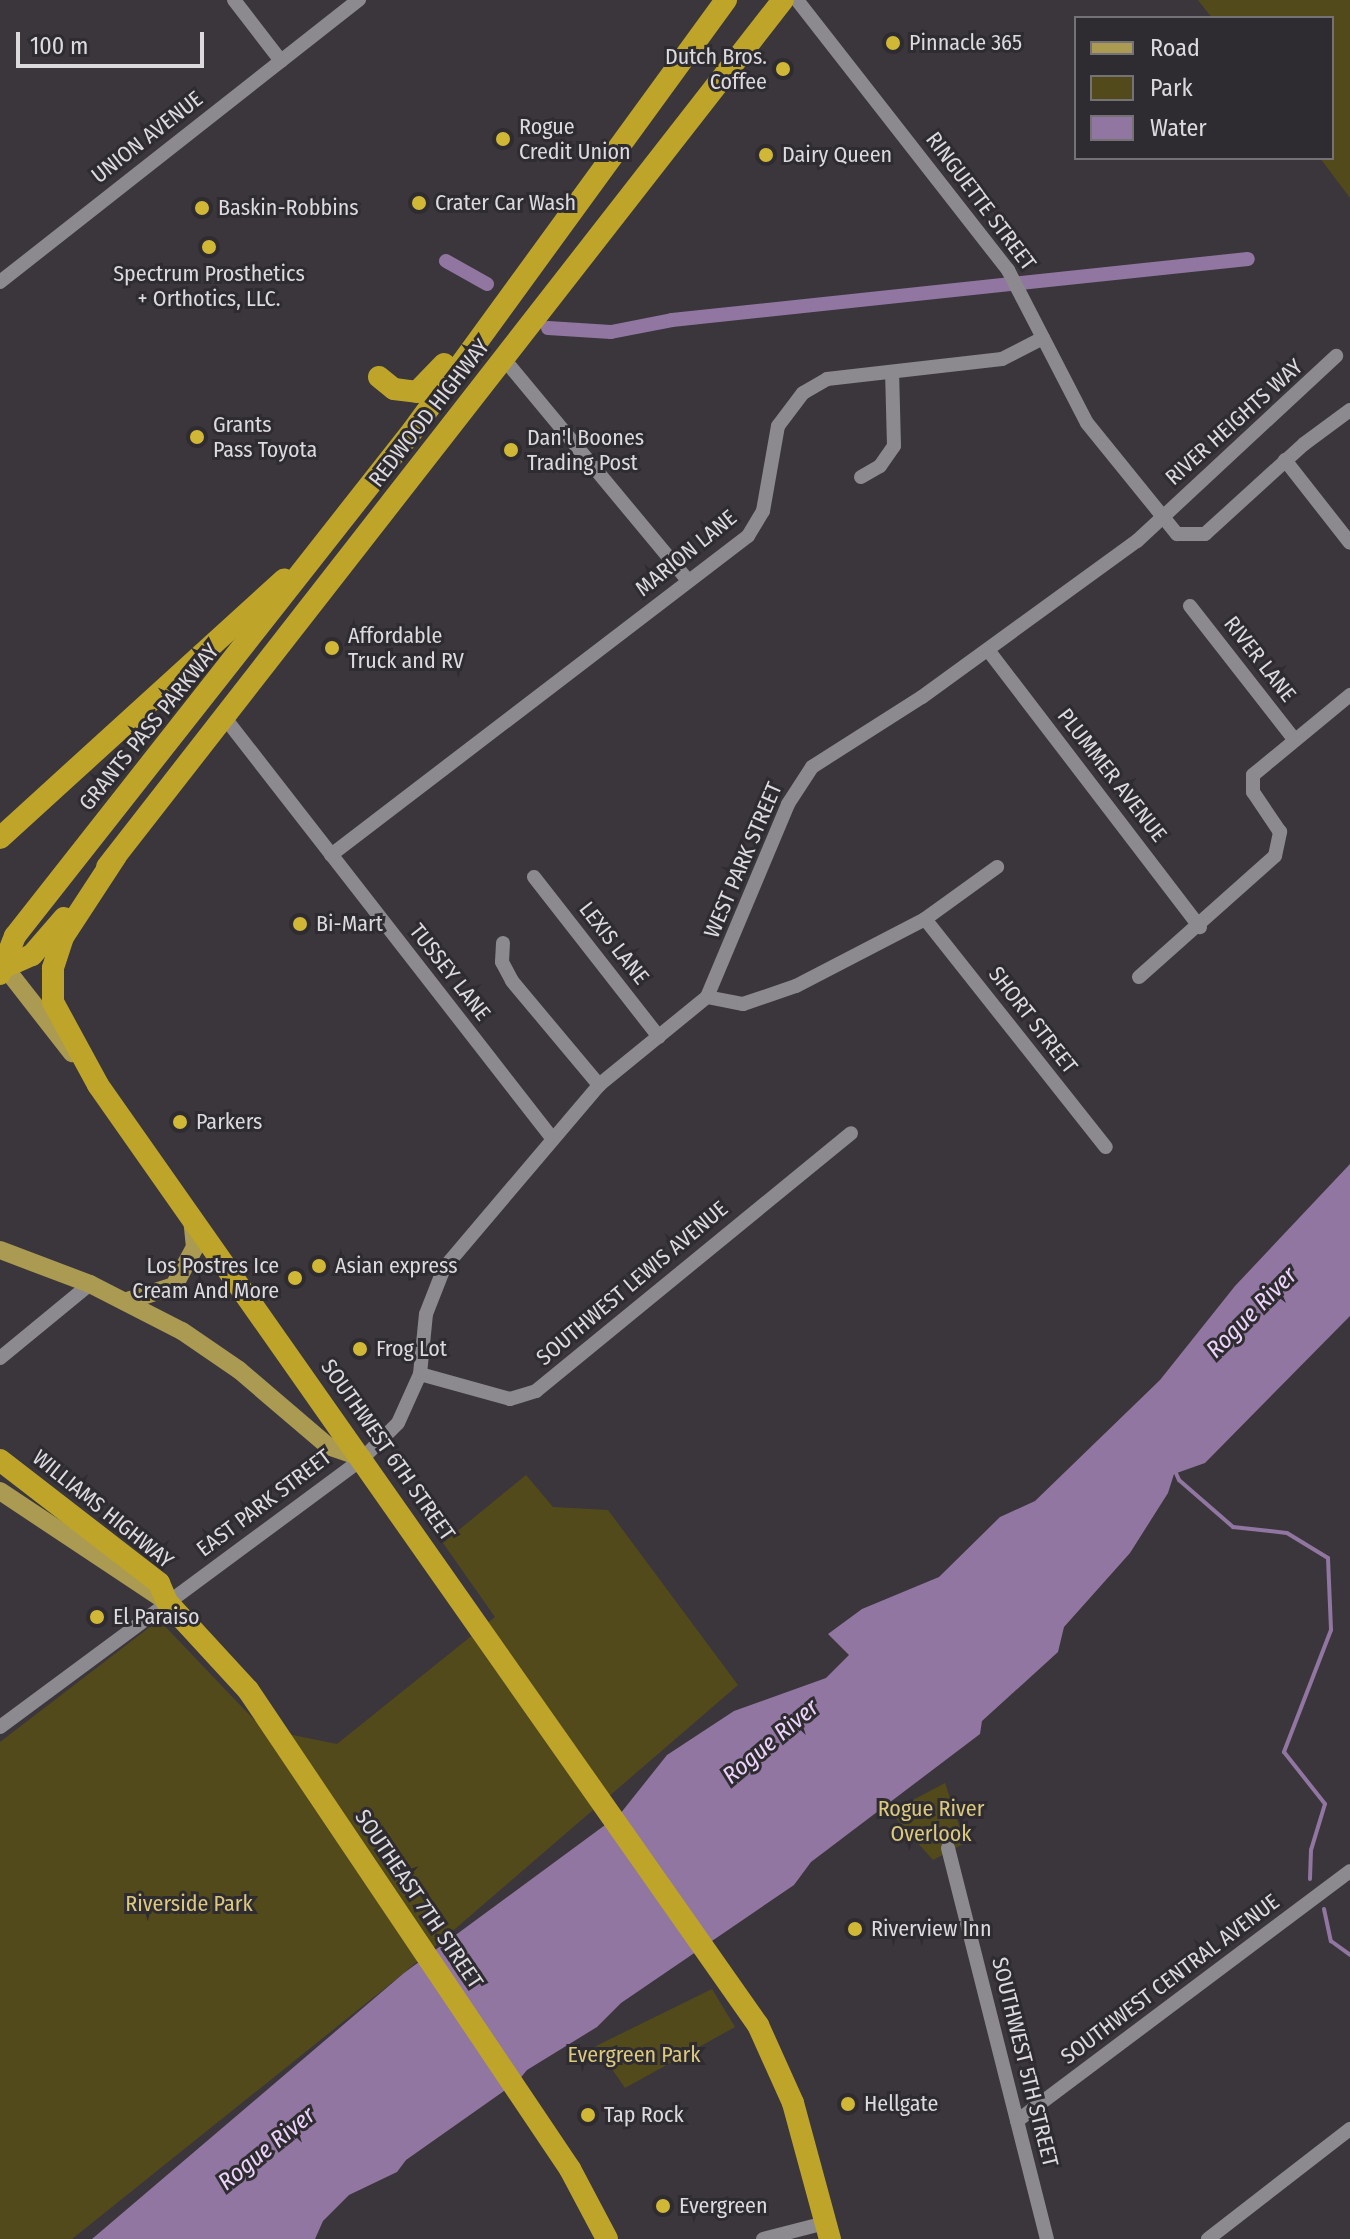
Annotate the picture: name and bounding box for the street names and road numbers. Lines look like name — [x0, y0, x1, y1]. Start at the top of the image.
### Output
street label: UNION AVENUE — [86, 85, 208, 189]
street label: RINGUETTE STREET — [920, 127, 1042, 275]
street label: REDWOOD HIGHWAY — [363, 334, 495, 492]
street label: RIVER HEIGHTS WAY — [1160, 353, 1308, 491]
street label: MARION LANE — [630, 504, 742, 602]
street label: RIVER LANE — [1218, 611, 1302, 707]
street label: GRANTS PASS PARKWAY — [74, 638, 224, 816]
street label: PLUMMER AVENUE — [1052, 703, 1172, 847]
street label: WEST PARK STREET — [698, 778, 788, 942]
street label: LEXIS LANE — [574, 896, 654, 990]
street label: TUSSEY LANE — [404, 918, 496, 1026]
street label: SHORT STREET — [983, 961, 1083, 1079]
street label: SOUTHWEST LEWIS AVENUE — [531, 1195, 733, 1371]
street label: SOUTHWEST 6TH STREET — [315, 1354, 461, 1546]
street label: WILLIAMS HIGHWAY — [27, 1444, 179, 1574]
street label: EAST PARK STREET — [192, 1444, 336, 1562]
street label: SOUTHEAST 7TH STREET — [349, 1805, 489, 1993]
street label: SOUTHWEST CENTRAL AVENUE — [1056, 1888, 1284, 2070]
street label: SOUTHWEST 5TH STREET — [986, 1955, 1064, 2169]

